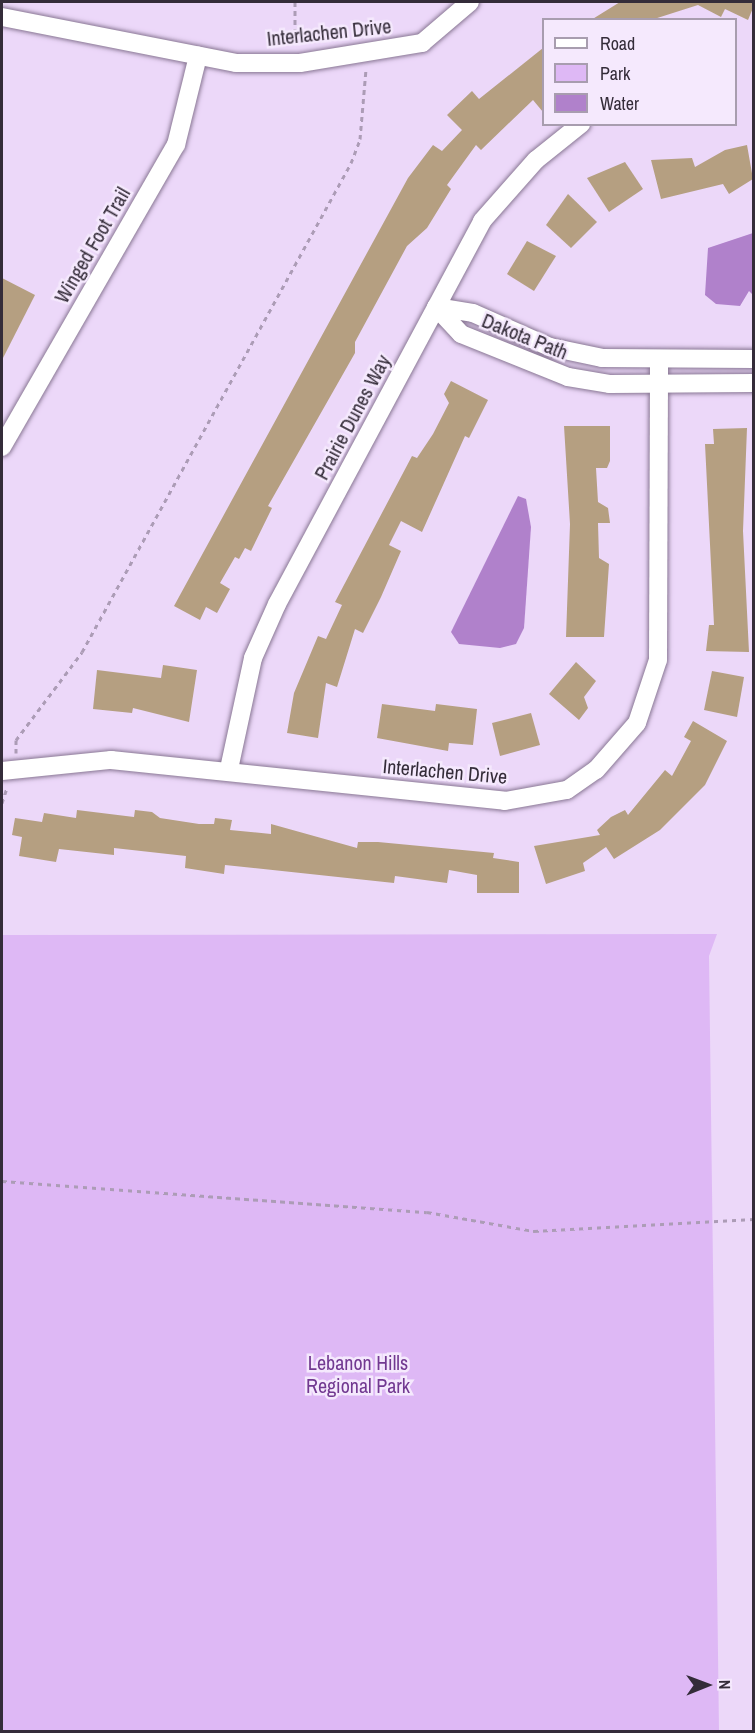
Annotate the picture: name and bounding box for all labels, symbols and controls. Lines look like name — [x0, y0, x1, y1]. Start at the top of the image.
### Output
street label: Interlachen Drive — [266, 14, 392, 50]
legend — [542, 18, 737, 126]
text: Road — [600, 31, 635, 56]
text: Park — [600, 61, 630, 86]
text: Water — [600, 91, 639, 116]
street label: Winged Foot Trail — [49, 183, 135, 307]
street label: Dakota Path — [479, 308, 571, 364]
street label: Prairie Dunes Way — [309, 350, 395, 484]
street label: Interlachen Drive — [382, 754, 508, 788]
park label: Lebanon Hills Regional Park — [306, 1351, 410, 1398]
north arrow — [677, 1655, 737, 1715]
text: N — [714, 1680, 736, 1690]

